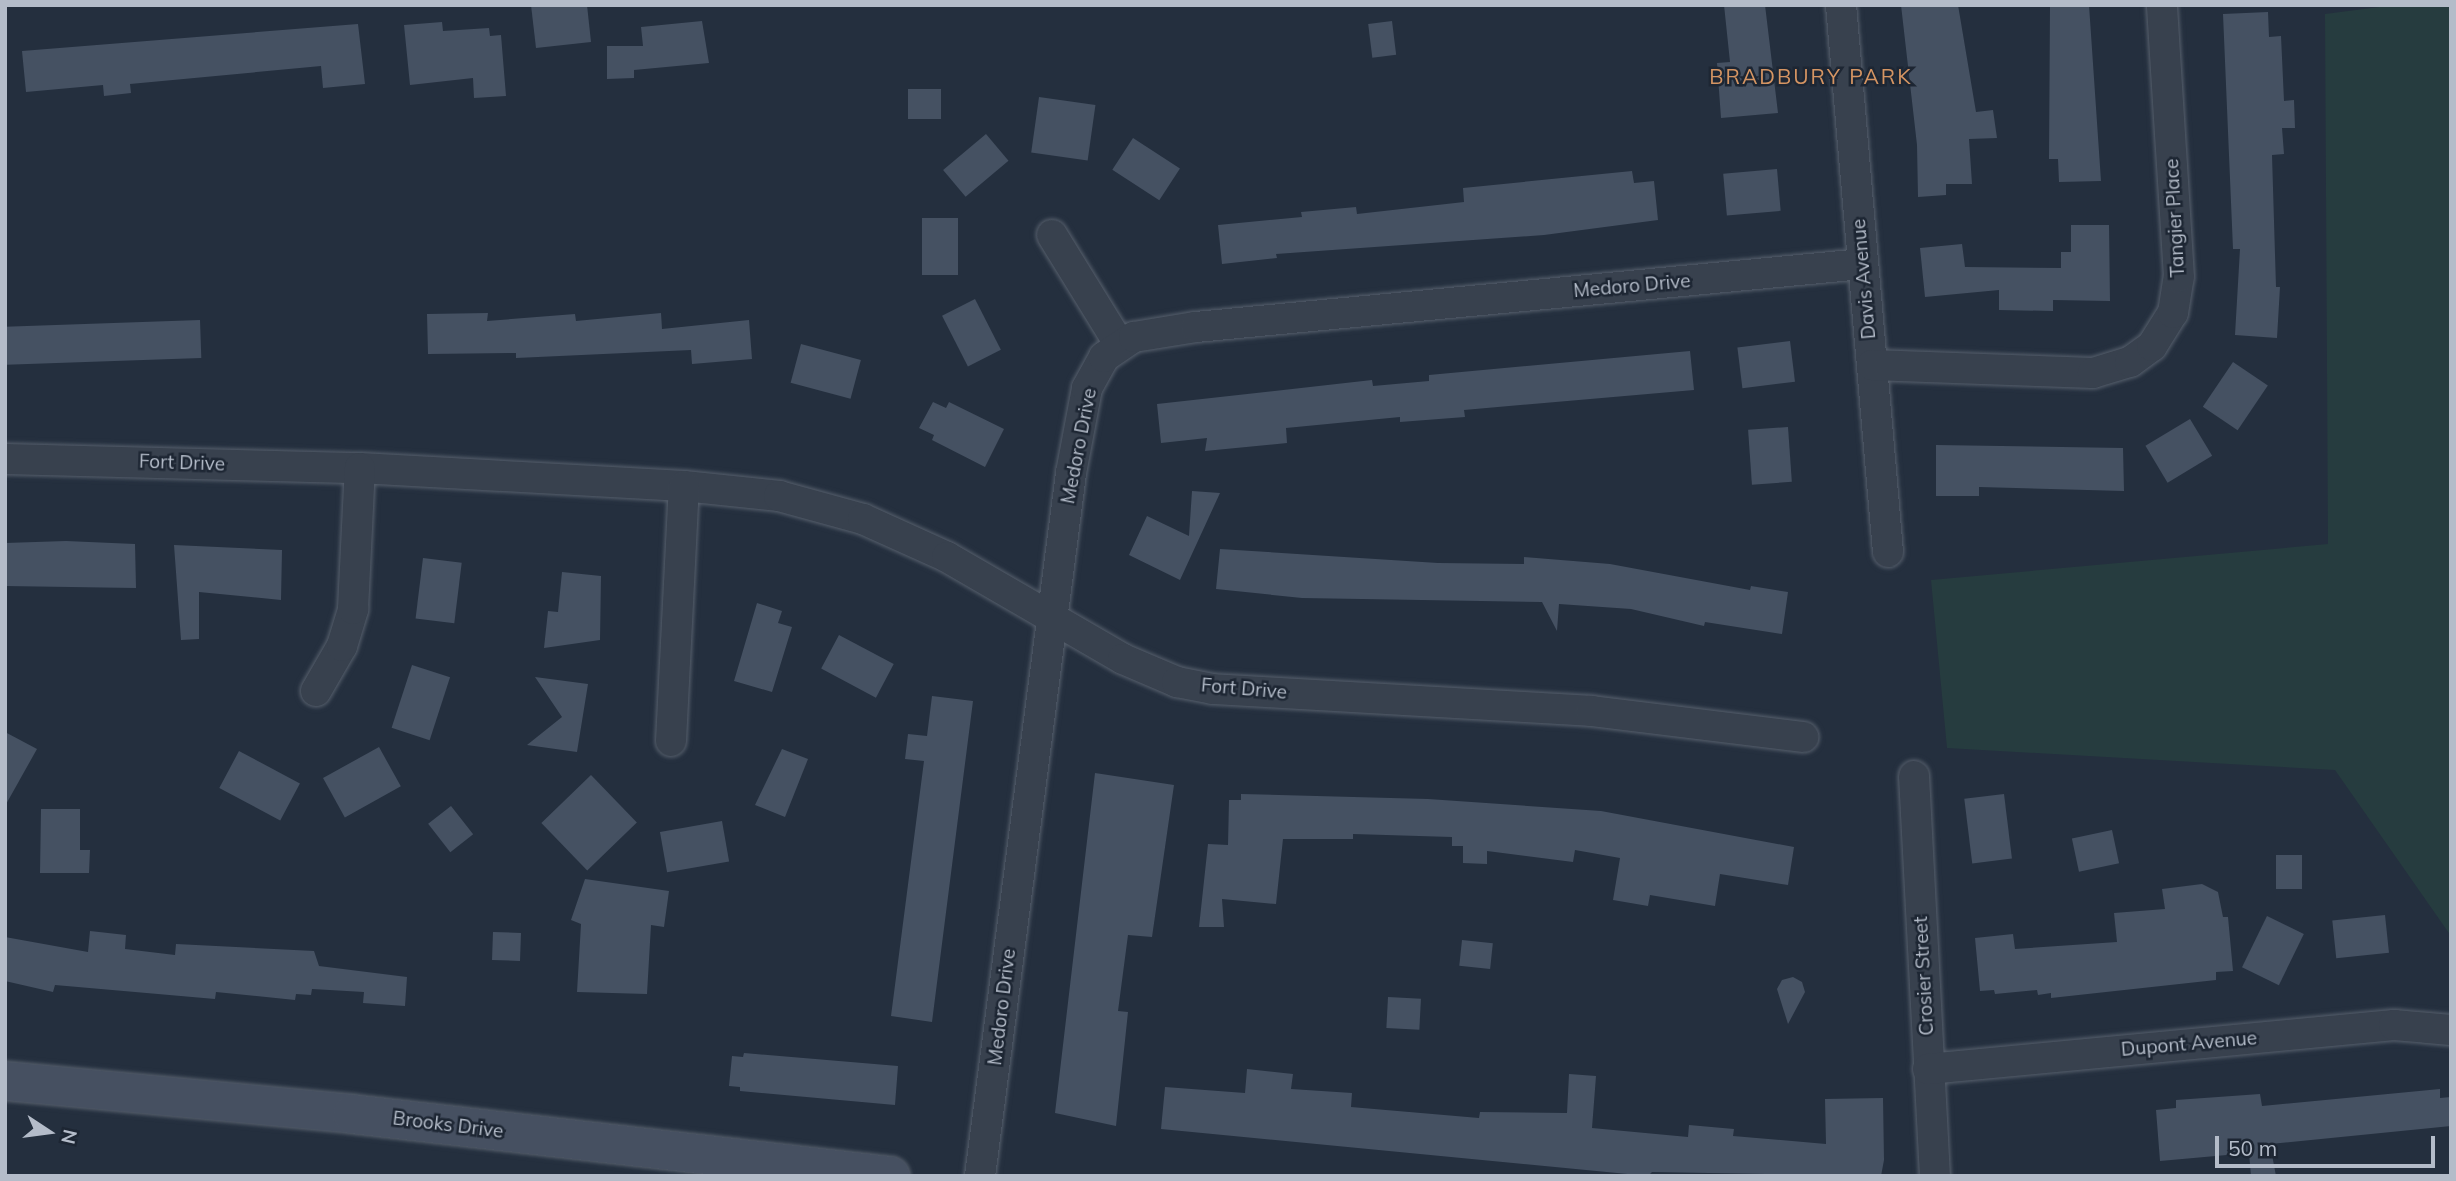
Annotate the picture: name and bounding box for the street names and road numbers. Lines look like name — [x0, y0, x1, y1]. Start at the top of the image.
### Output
street label: Tangier Place — [2161, 158, 2189, 278]
street label: Davis Avenue — [1847, 218, 1881, 340]
street label: Medoro Drive — [1573, 270, 1691, 302]
street label: Medoro Drive — [1057, 386, 1101, 506]
street label: Fort Drive — [139, 450, 225, 476]
street label: Fort Drive — [1200, 674, 1288, 704]
street label: Crosier Street — [1909, 916, 1939, 1036]
street label: Medoro Drive — [984, 947, 1020, 1067]
street label: Dupont Avenue — [2120, 1027, 2258, 1061]
street label: Brooks Drive — [391, 1107, 505, 1143]

